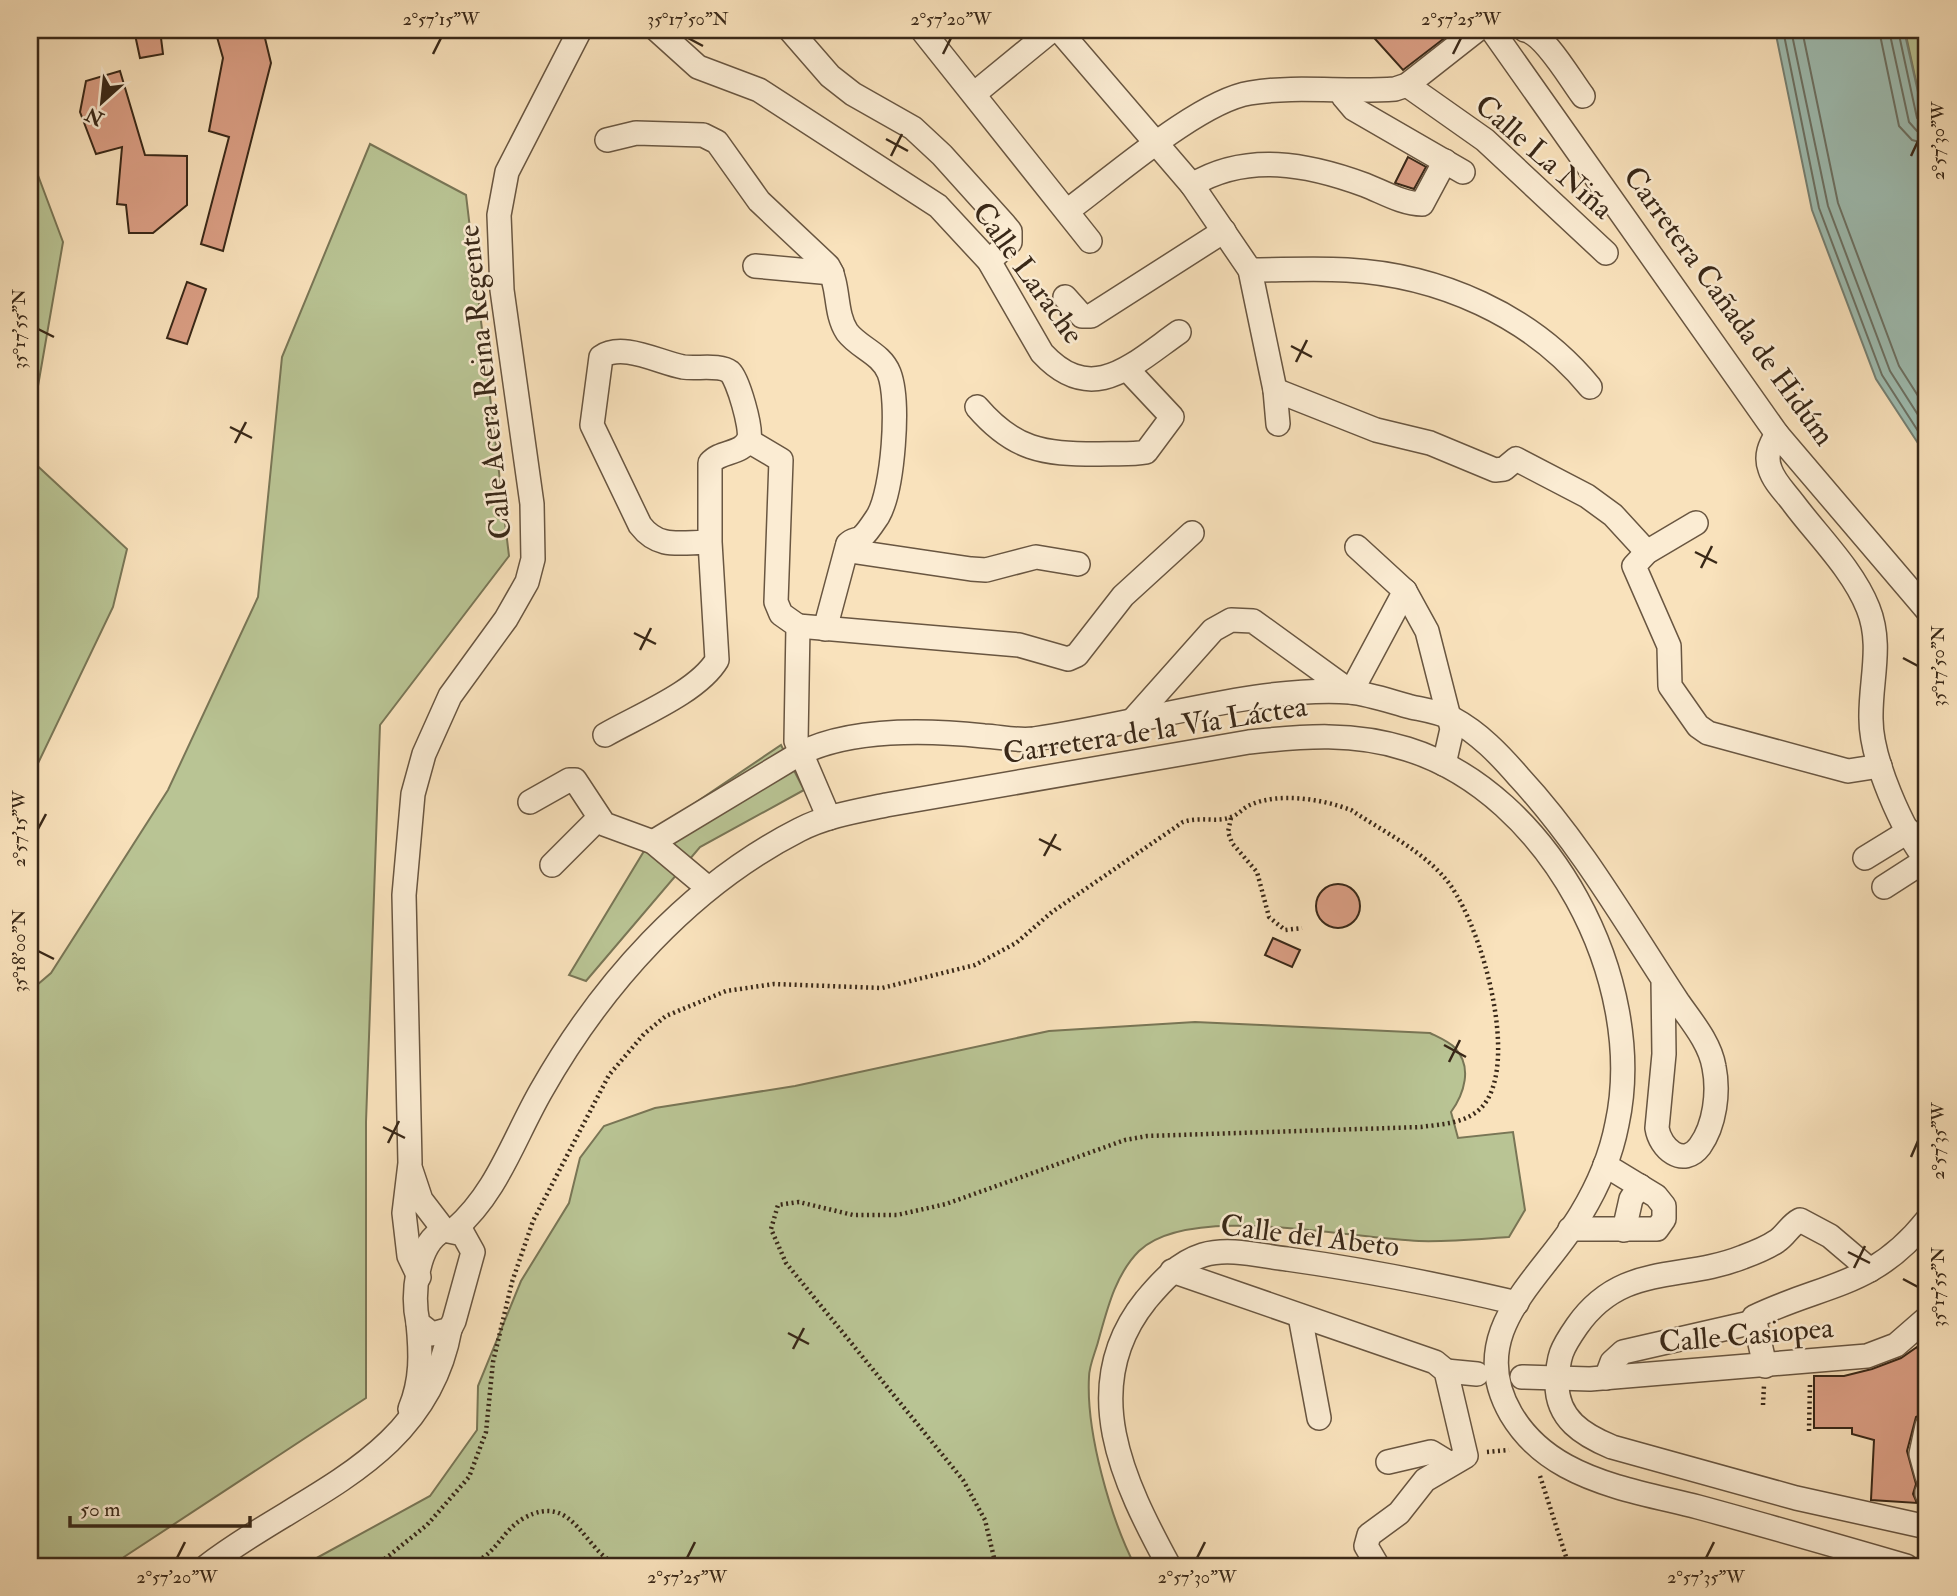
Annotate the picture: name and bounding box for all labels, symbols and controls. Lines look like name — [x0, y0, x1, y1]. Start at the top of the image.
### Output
text: 2°57'15"W — [403, 8, 480, 31]
text: 35°17'50"N — [647, 8, 729, 31]
text: 2°57'20"W — [911, 8, 992, 31]
text: 2°57'25"W — [1421, 8, 1501, 31]
north arrow — [66, 66, 136, 136]
street label: Calle La Niña — [1467, 87, 1621, 228]
text: N — [81, 101, 109, 131]
text: 2°57'30"W — [1927, 101, 1950, 180]
street label: Carretera Cañada de Hidúm — [1615, 159, 1843, 453]
street label: Calle Larache — [964, 195, 1092, 351]
street label: Calle Acera Reina Regente — [450, 223, 520, 541]
text: 35°17'55"N — [8, 289, 31, 369]
text: 35°17'50"N — [1927, 625, 1950, 707]
street label: Carretera de la Vía Láctea — [1000, 688, 1310, 772]
text: 2°57'15"W — [8, 790, 31, 867]
text: 35°18'00"N — [8, 909, 31, 993]
text: 2°57'35"W — [1927, 1102, 1950, 1180]
street label: Calle del Abeto — [1218, 1207, 1402, 1265]
text: 35°17'55"N — [1927, 1247, 1950, 1327]
street label: Calle Casiopea — [1657, 1309, 1835, 1361]
scale bar — [70, 1484, 250, 1528]
text: 50 m — [80, 1496, 121, 1523]
text: 2°57'20"W — [137, 1566, 218, 1589]
text: 2°57'25"W — [647, 1566, 727, 1589]
text: 2°57'30"W — [1158, 1566, 1237, 1589]
text: 2°57'35"W — [1667, 1566, 1745, 1589]

